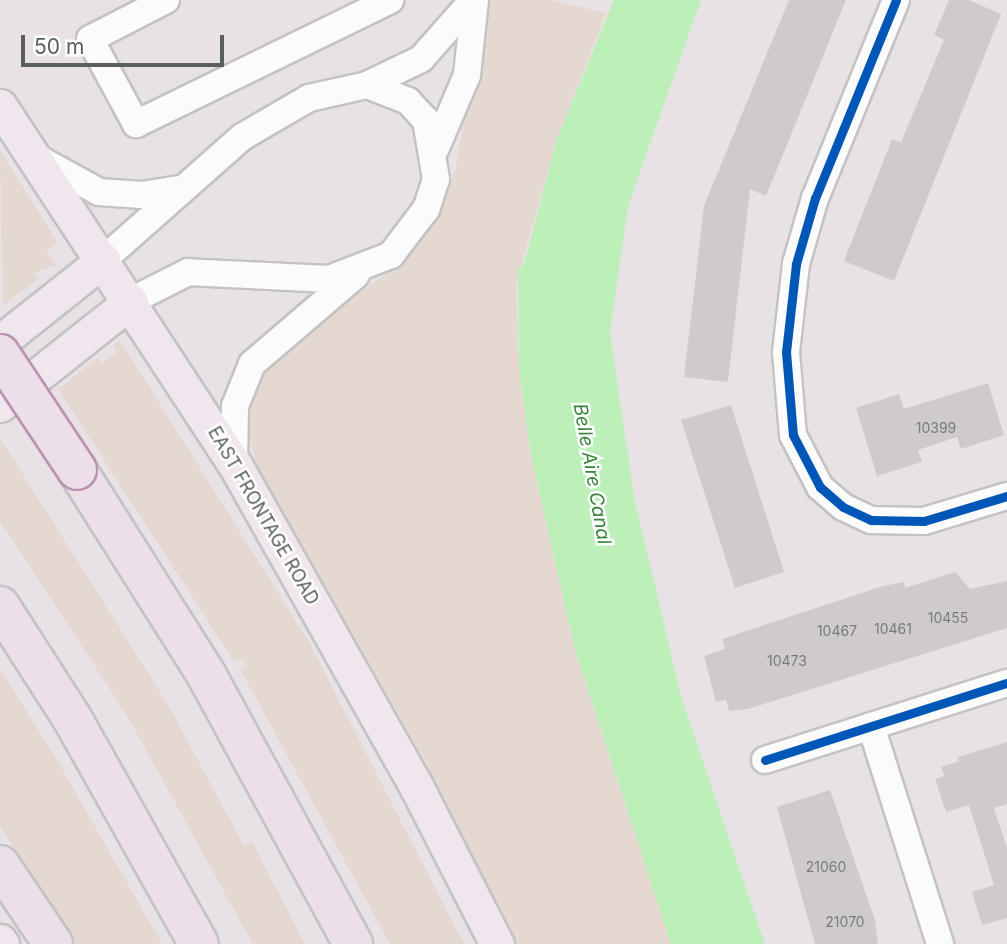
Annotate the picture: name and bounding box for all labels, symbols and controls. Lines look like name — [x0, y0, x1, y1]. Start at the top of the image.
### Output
scale bar — [24, 21, 228, 65]
text: 50 m — [34, 34, 84, 59]
water label: Belle Aire Canal — [568, 402, 616, 546]
house number: 10399 — [916, 420, 956, 436]
street label: EAST FRONTAGE ROAD — [203, 423, 323, 609]
house number: 10455 — [928, 610, 968, 626]
house number: 10461 — [874, 621, 912, 637]
house number: 10467 — [817, 623, 857, 639]
house number: 10473 — [767, 653, 807, 669]
house number: 21060 — [806, 859, 846, 875]
house number: 21070 — [825, 914, 865, 930]

